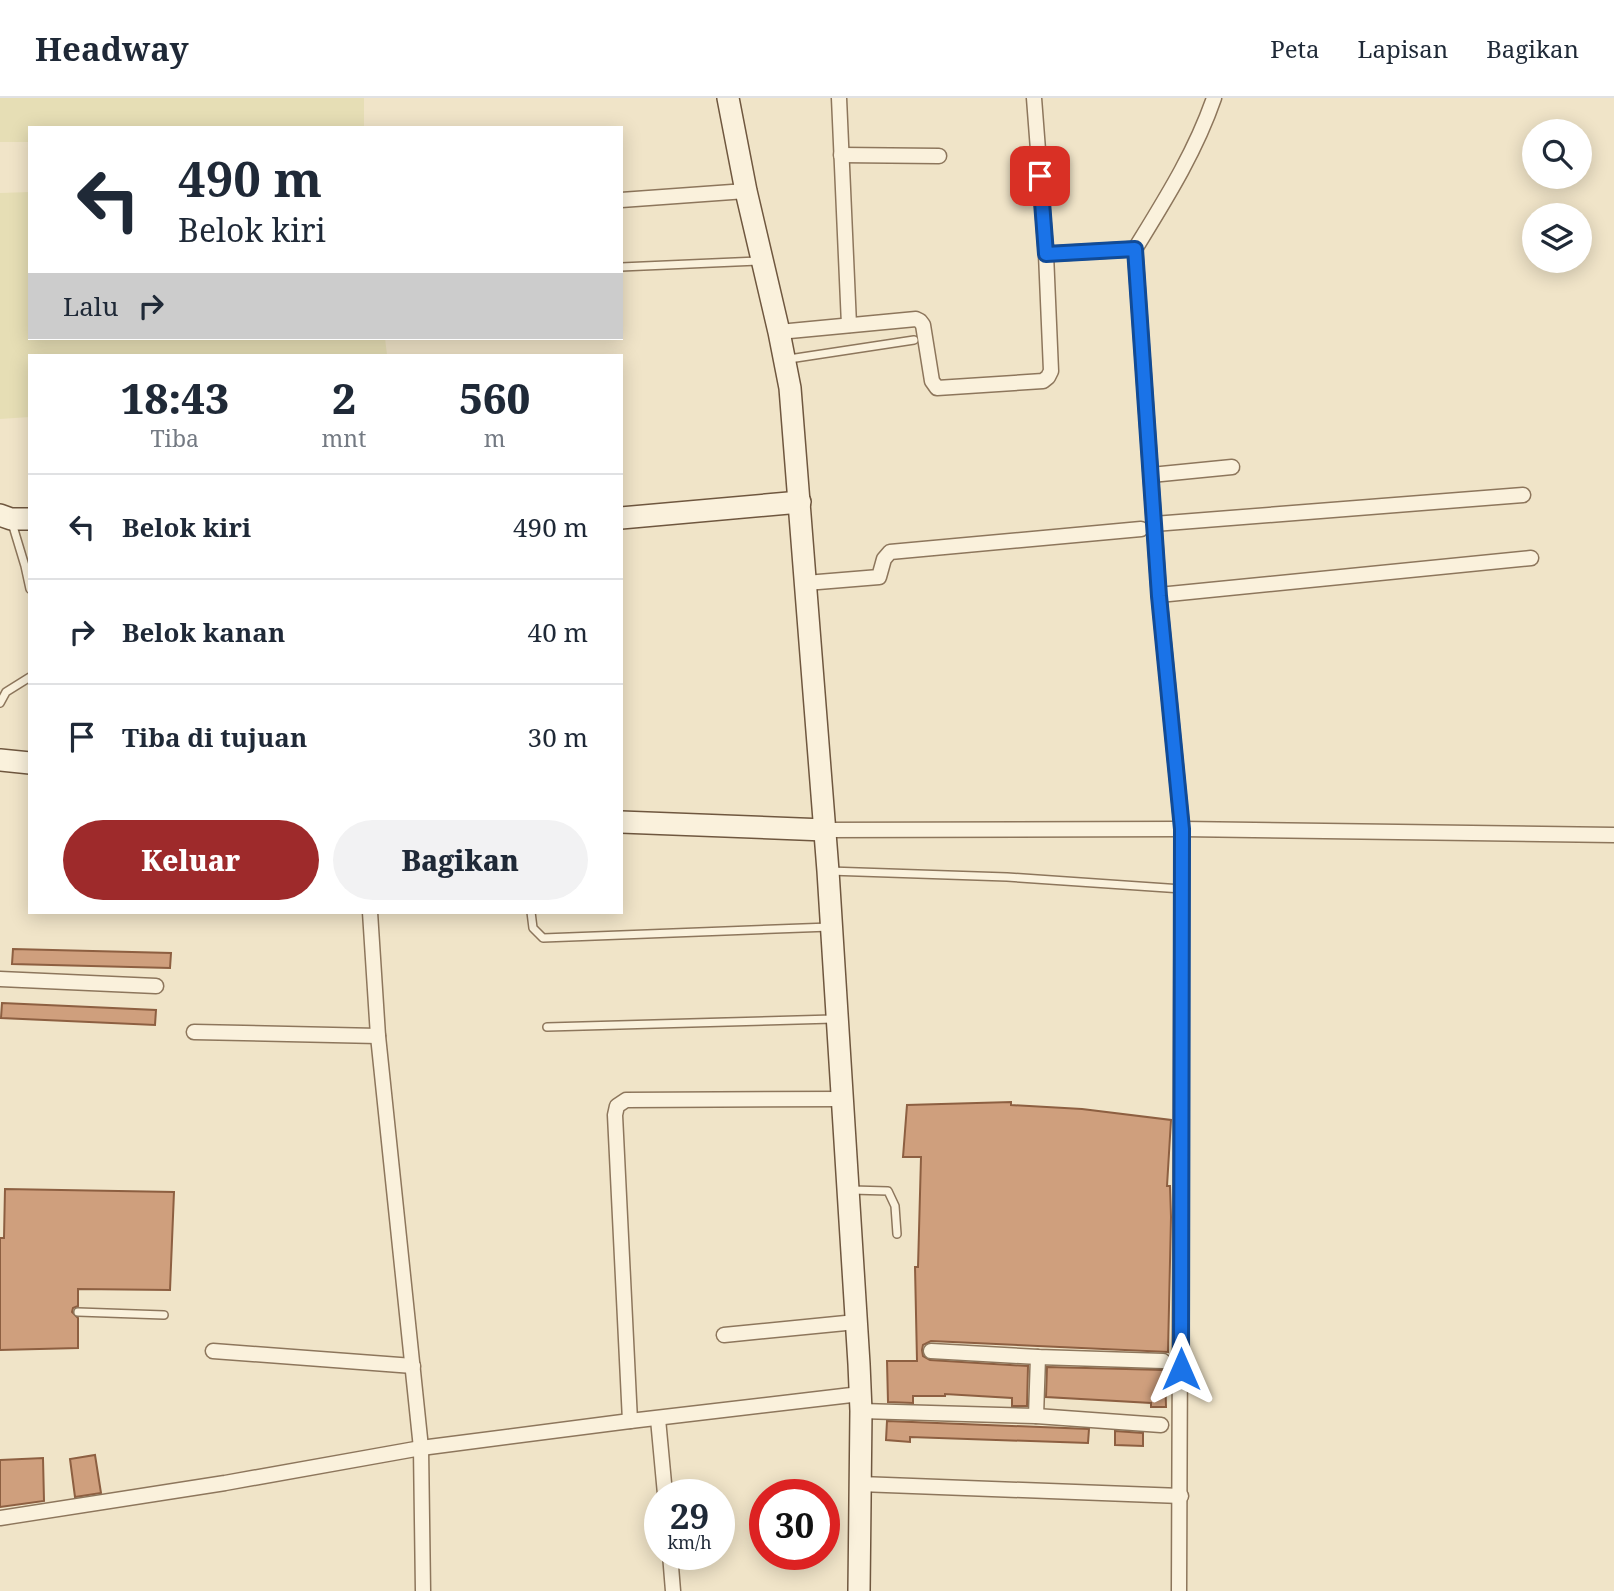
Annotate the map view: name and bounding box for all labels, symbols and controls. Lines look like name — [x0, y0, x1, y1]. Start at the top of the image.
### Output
text: Headway — [35, 26, 189, 71]
text: Peta — [1270, 32, 1319, 65]
text: Lapisan — [1357, 32, 1448, 65]
text: Bagikan — [1486, 32, 1579, 65]
map controls — [1522, 119, 1592, 273]
button: search — [1522, 119, 1592, 189]
text: 490 m — [178, 145, 322, 211]
pin — [1010, 146, 1070, 206]
icon: left — [63, 154, 154, 245]
icon: arrive — [1021, 157, 1059, 195]
button: layers — [1522, 203, 1592, 273]
text: Belok kiri — [178, 208, 326, 251]
icon: right — [132, 287, 170, 325]
text: Lalu — [63, 288, 118, 324]
text: 18:43 — [121, 369, 229, 426]
text: 2 — [332, 369, 356, 426]
text: 560 — [459, 369, 530, 426]
text: Tiba — [151, 422, 199, 454]
text: mnt — [322, 422, 366, 454]
text: m — [484, 422, 505, 454]
icon: left — [63, 508, 101, 546]
text: Belok kiri — [122, 509, 251, 545]
text: 490 m — [513, 509, 588, 545]
icon: right — [63, 613, 101, 651]
text: Belok kanan — [122, 614, 285, 650]
text: 40 m — [528, 614, 588, 650]
icon: arrive — [63, 718, 101, 756]
text: Tiba di tujuan — [122, 719, 307, 755]
text: 30 m — [528, 719, 588, 755]
button: Keluar — [63, 820, 319, 900]
button: Bagikan — [333, 820, 588, 900]
position arrow — [1144, 1332, 1218, 1406]
speed limit sign: 30 — [749, 1479, 840, 1570]
text: 29 — [670, 1492, 709, 1539]
text: km/h — [667, 1530, 712, 1554]

